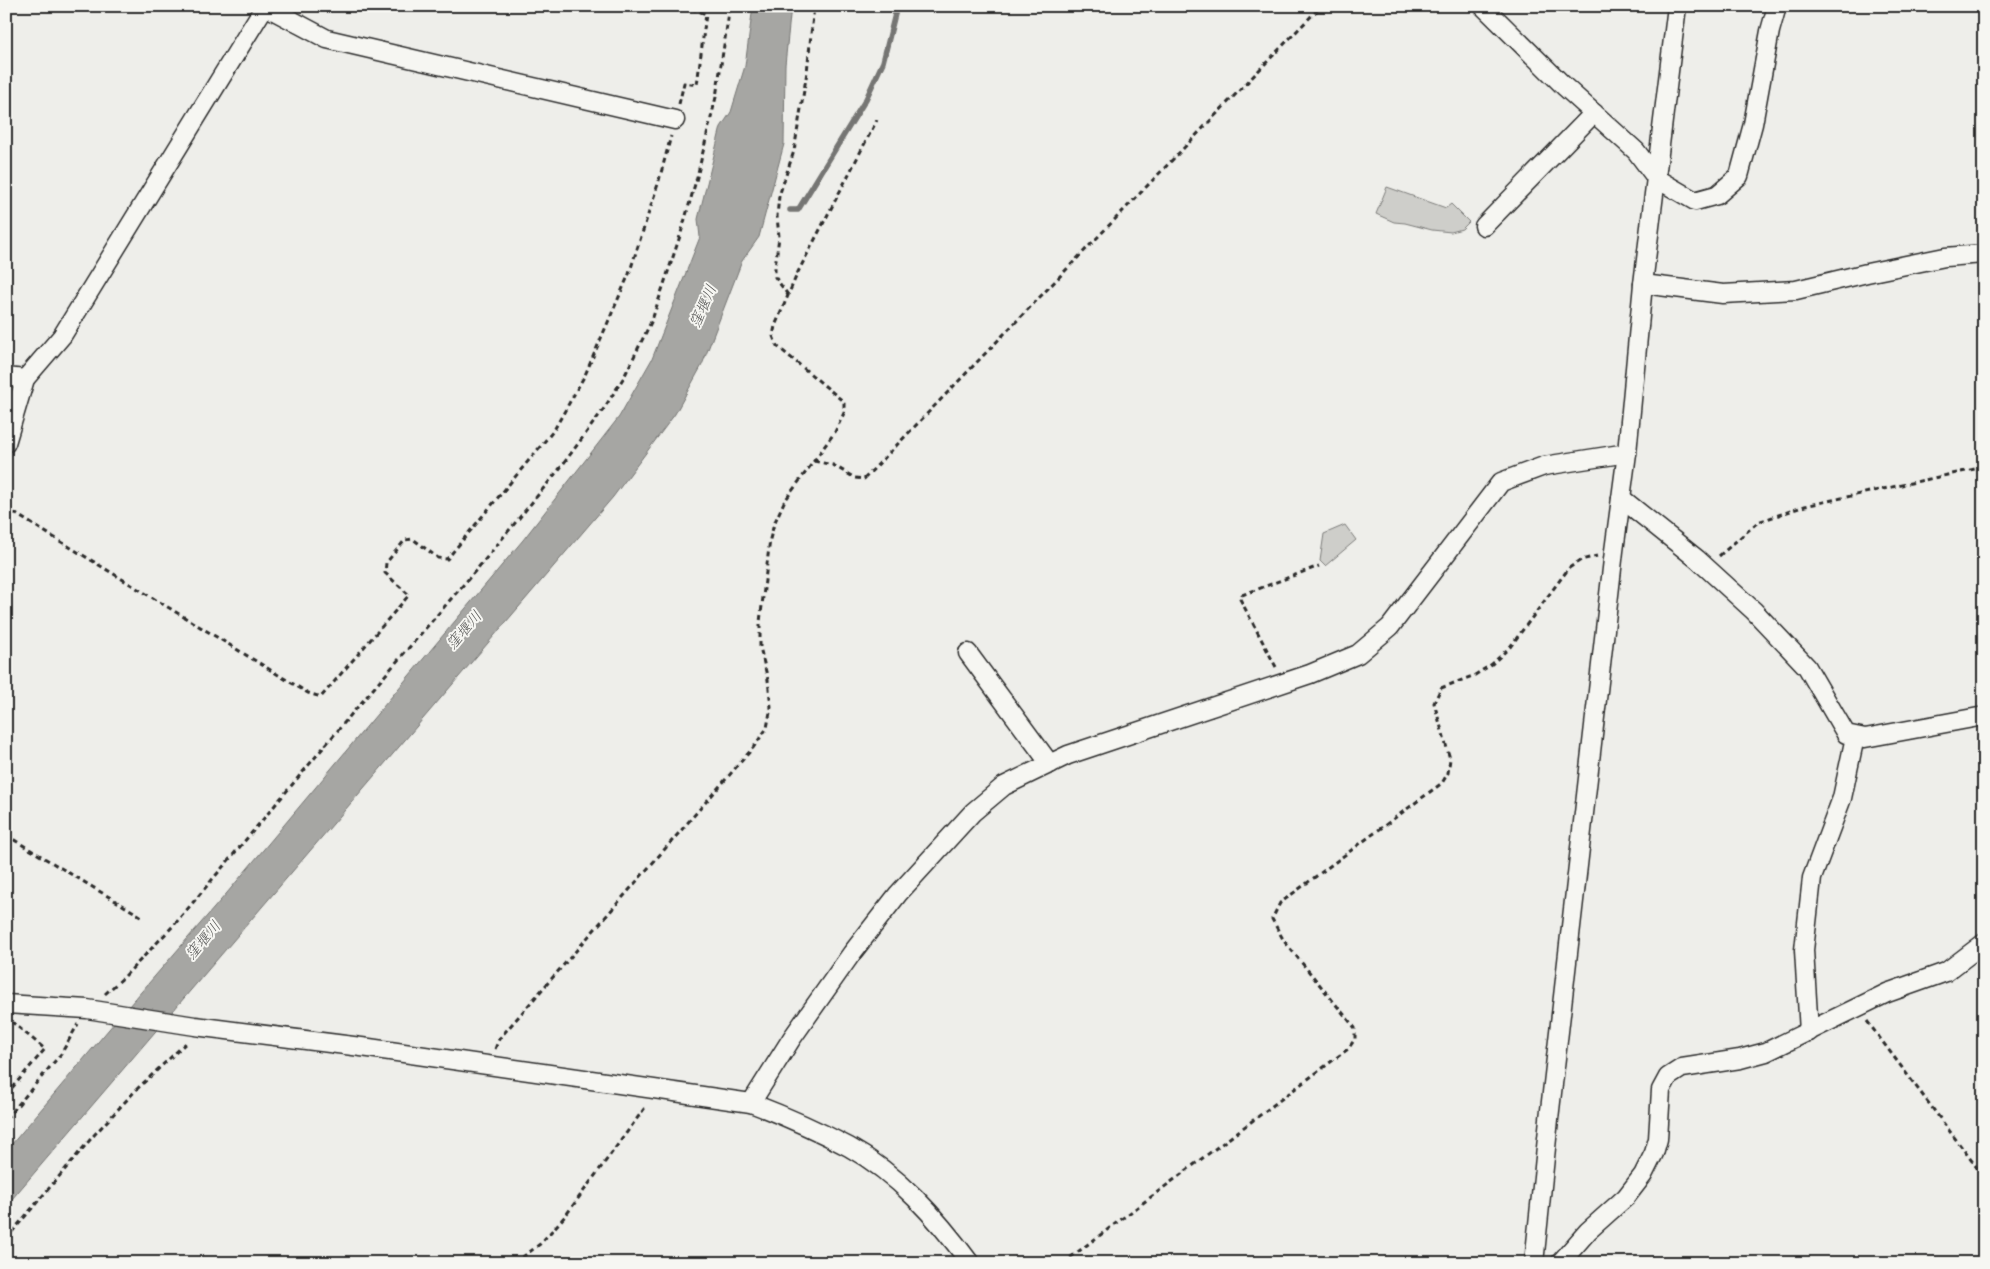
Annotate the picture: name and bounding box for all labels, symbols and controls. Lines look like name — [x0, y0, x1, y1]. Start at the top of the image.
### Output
water label: 窪堰川 — [686, 282, 721, 331]
water label: 窪堰川 — [442, 607, 486, 654]
water label: 窪堰川 — [182, 917, 225, 964]

